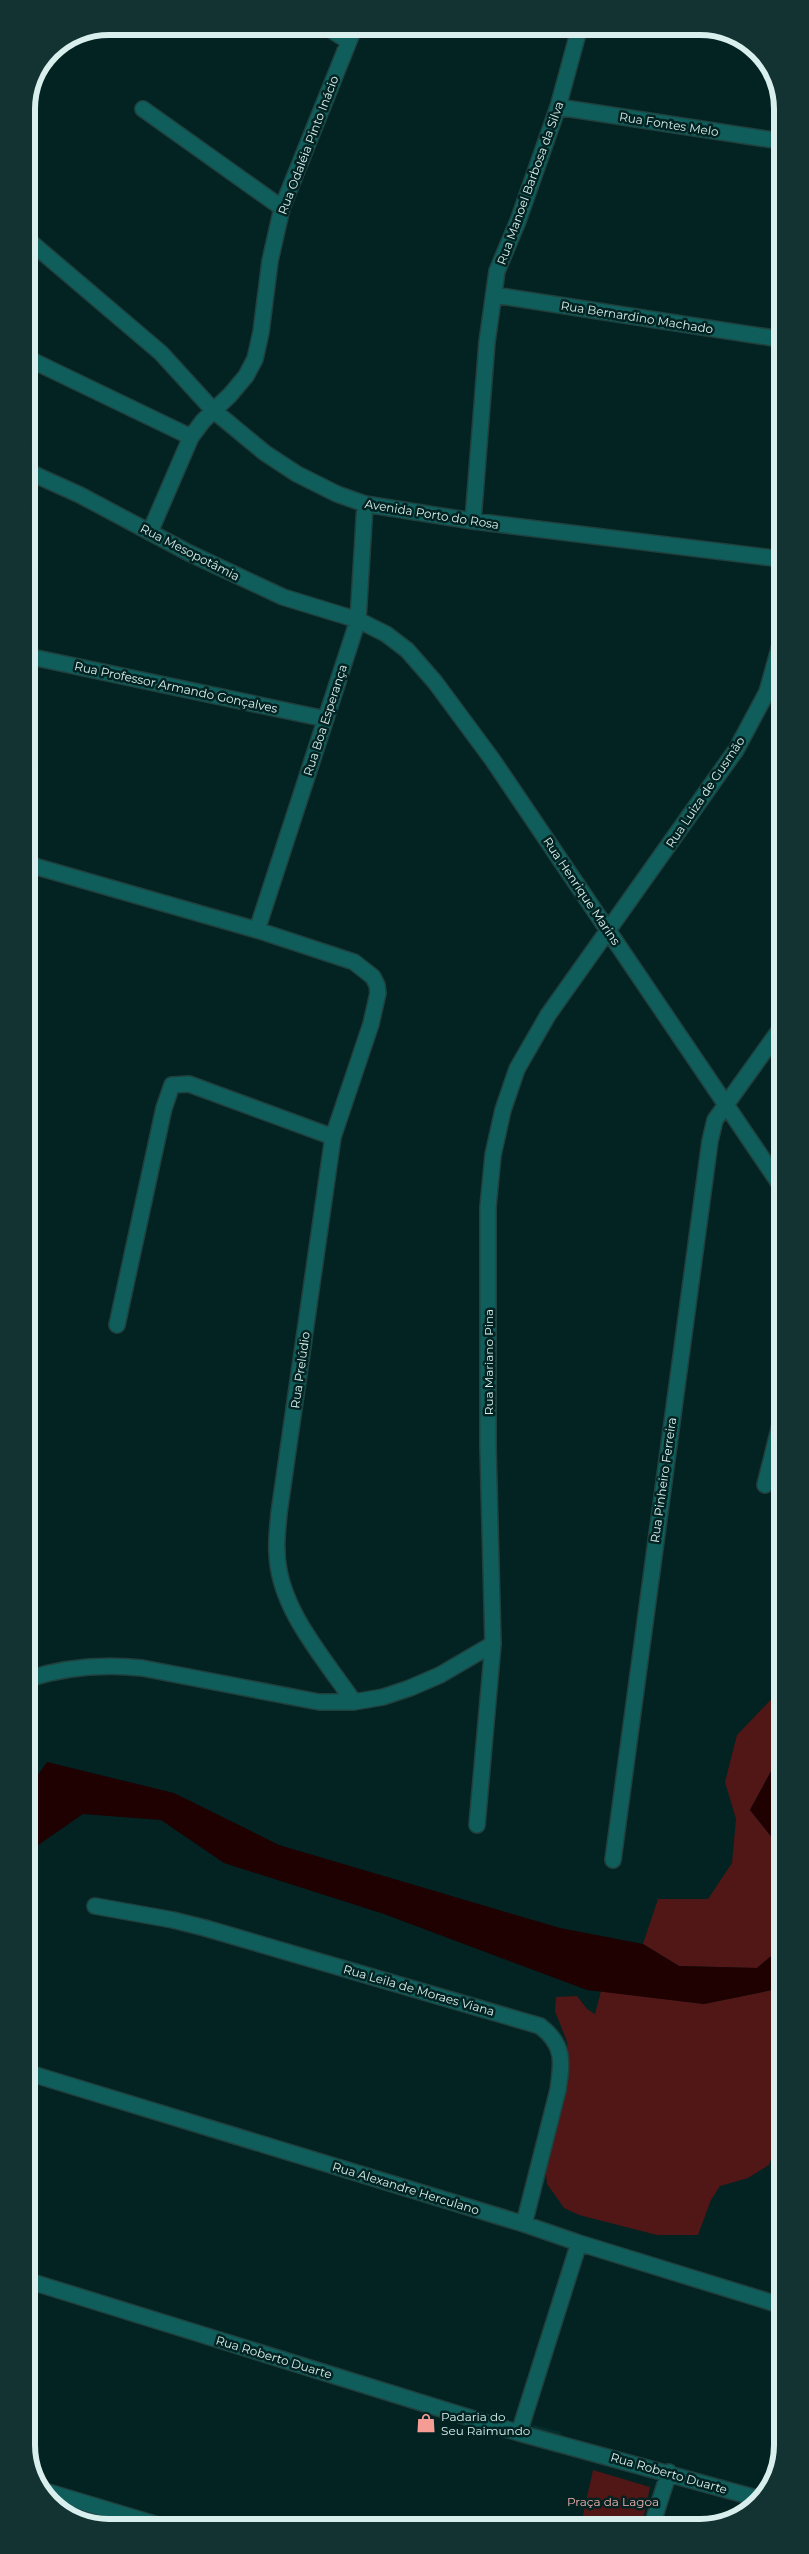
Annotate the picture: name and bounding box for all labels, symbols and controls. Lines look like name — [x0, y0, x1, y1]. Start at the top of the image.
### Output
street label: Rua Odaléia Pinto Inácio — [275, 73, 341, 217]
street label: Rua Manoel Barbosa da Silva — [493, 99, 567, 267]
street label: Rua Fontes Melo — [618, 109, 720, 139]
street label: Rua Bernardino Machado — [560, 298, 714, 336]
street label: Avenida Porto do Rosa — [364, 496, 500, 532]
street label: Rua Mesopotâmia — [138, 520, 242, 584]
street label: Rua Professor Armando Gonçalves — [73, 658, 279, 716]
street label: Rua Boa Esperança — [300, 662, 350, 778]
street label: Rua Luiza de Gusmão — [662, 734, 748, 850]
street label: Rua Henrique Marins — [540, 834, 624, 948]
street label: Rua Mariano Pina — [481, 1309, 496, 1415]
street label: Rua Prelúdio — [287, 1331, 313, 1409]
street label: Rua Pinheiro Ferreira — [647, 1416, 679, 1544]
street label: Rua Leila de Moraes Viana — [342, 1961, 496, 2019]
street label: Rua Alexandre Herculano — [331, 2158, 481, 2218]
street label: Rua Roberto Duarte — [214, 2332, 334, 2382]
place label: Padaria do Seu Raimundo — [441, 2409, 530, 2438]
shop icon: Padaria do Seu Raimundo — [415, 2412, 437, 2434]
street label: Rua Roberto Duarte — [609, 2449, 729, 2497]
park label: Praça da Lagoa — [567, 2494, 659, 2509]

